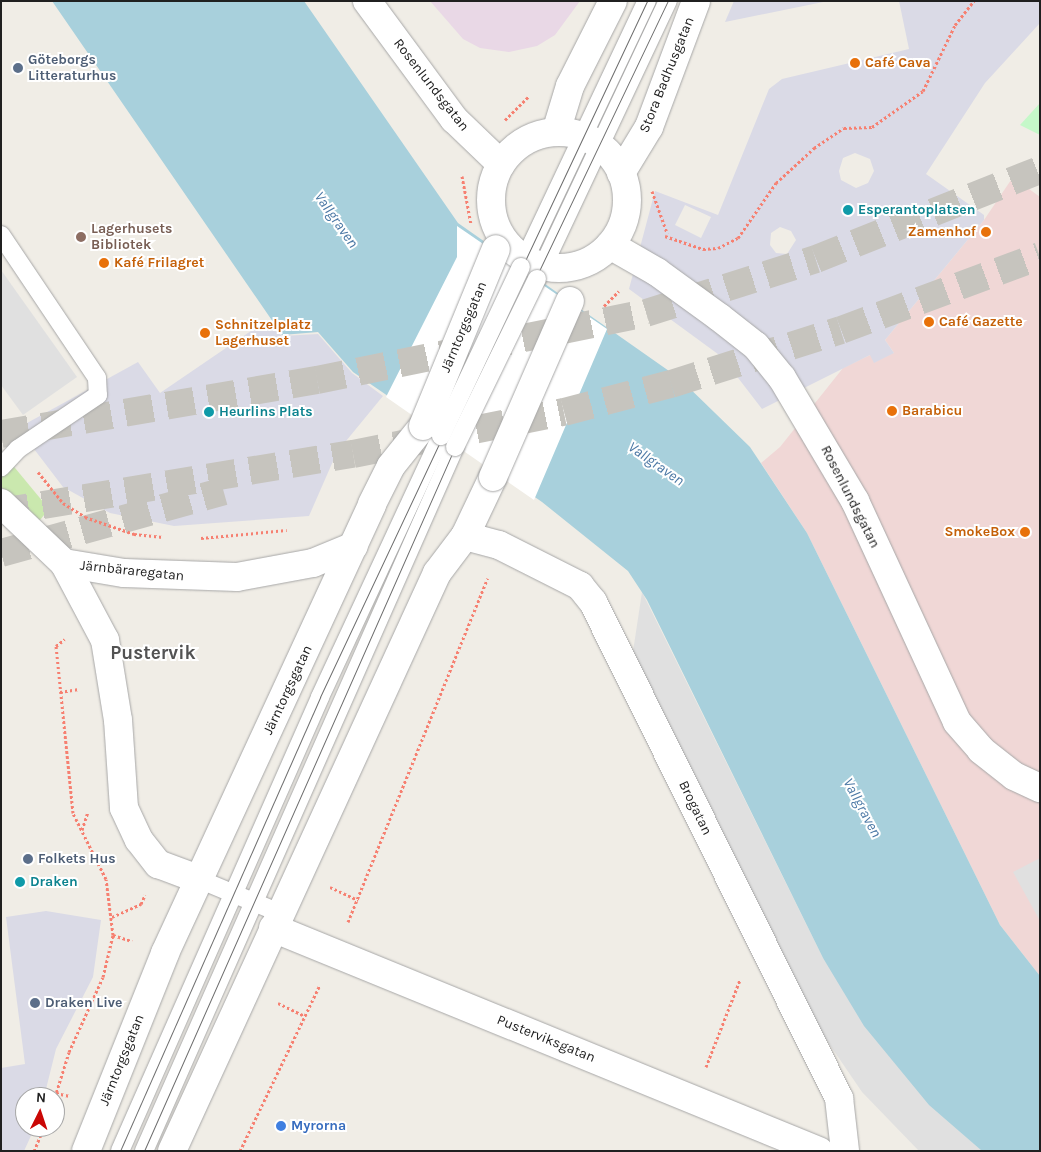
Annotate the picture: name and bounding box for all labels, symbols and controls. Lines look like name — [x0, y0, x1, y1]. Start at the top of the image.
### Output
street label: Stora Badhusgatan — [636, 15, 698, 135]
street label: Rosenlundsgatan — [390, 35, 472, 135]
place label: Göteborgs Litteraturhus — [28, 52, 116, 84]
place label: Café Cava — [865, 55, 931, 71]
marker: Café Cava — [849, 57, 861, 69]
marker: Göteborgs Litteraturhus — [12, 62, 24, 74]
water label: Vallgraven — [310, 188, 362, 252]
place label: Esperantoplatsen — [858, 202, 975, 218]
marker: Esperantoplatsen — [842, 204, 854, 216]
place label: Lagerhusets Bibliotek — [91, 221, 172, 253]
place label: Zamenhof — [908, 224, 976, 240]
marker: Zamenhof — [980, 226, 992, 238]
marker: Lagerhusets Bibliotek — [75, 231, 87, 243]
place label: Kafé Frilagret — [114, 255, 204, 271]
marker: Kafé Frilagret — [98, 257, 110, 269]
street label: Järntorgsgatan — [437, 279, 491, 375]
place label: Café Gazette — [939, 314, 1023, 330]
marker: Café Gazette — [923, 316, 935, 328]
place label: Schnitzelplatz Lagerhuset — [215, 317, 311, 350]
marker: Schnitzelplatz Lagerhuset — [199, 327, 211, 339]
place label: Barabicu — [902, 403, 962, 419]
place label: Heurlins Plats — [219, 404, 313, 420]
marker: Barabicu — [886, 405, 898, 417]
marker: Heurlins Plats — [203, 406, 215, 418]
water label: Vallgraven — [624, 438, 688, 490]
street label: Rosenlundsgatan — [817, 443, 883, 551]
place label: SmokeBox — [944, 524, 1015, 540]
marker: SmokeBox — [1019, 526, 1031, 538]
street label: Järnbäraregatan — [79, 557, 185, 585]
district label: Pustervik — [110, 643, 196, 665]
street label: Järntorgsgatan — [260, 643, 316, 737]
water label: Vallgraven — [839, 775, 885, 841]
street label: Brogatan — [675, 778, 715, 838]
place label: Folkets Hus — [38, 851, 116, 867]
marker: Folkets Hus — [22, 853, 34, 865]
place label: Draken — [30, 874, 78, 890]
marker: Draken — [14, 876, 26, 888]
place label: Draken Live — [45, 995, 122, 1011]
marker: Draken Live — [29, 997, 41, 1009]
street label: Järntorgsgatan — [96, 1012, 148, 1108]
street label: Pusterviksgatan — [494, 1012, 598, 1066]
north arrow — [15, 1087, 65, 1137]
text: N — [35, 1089, 47, 1106]
place label: Myrorna — [291, 1118, 346, 1134]
marker: Myrorna — [275, 1120, 287, 1132]

